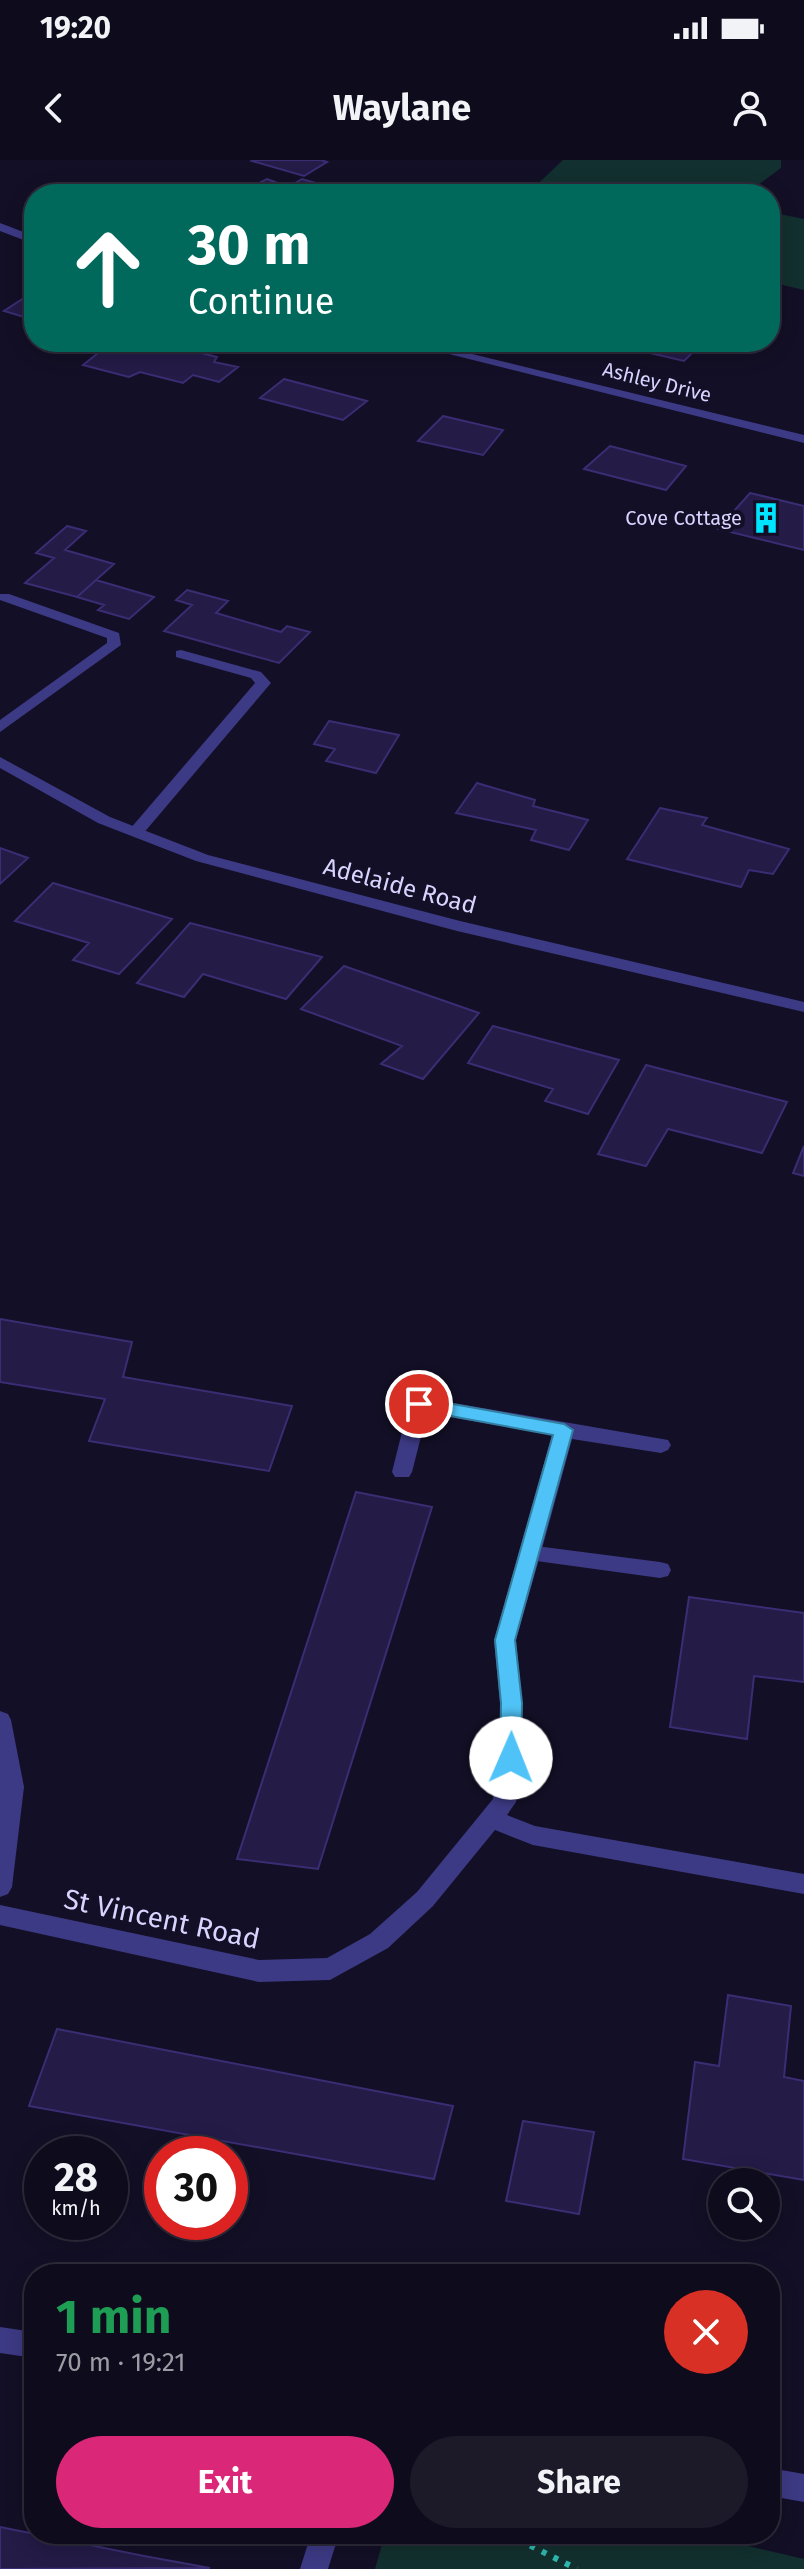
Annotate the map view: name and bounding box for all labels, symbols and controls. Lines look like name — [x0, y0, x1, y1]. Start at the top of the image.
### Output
text: 19:20 — [40, 10, 111, 46]
icon: back — [32, 86, 76, 130]
text: Waylane — [333, 86, 471, 130]
icon: person — [728, 86, 772, 130]
text: 30 m — [188, 212, 310, 279]
icon: ahead — [56, 216, 160, 320]
text: Continue — [188, 280, 334, 324]
street label: Ashley Drive — [600, 357, 714, 407]
building icon: Cove Cottage — [749, 501, 783, 535]
place label: Cove Cottage — [625, 506, 742, 530]
street label: Adelaide Road — [321, 852, 479, 920]
pin — [385, 1370, 453, 1438]
icon: arrive — [397, 1382, 441, 1426]
position arrow — [469, 1716, 553, 1800]
street label: St Vincent Road — [61, 1882, 263, 1956]
speed limit sign: 30 — [144, 2136, 248, 2240]
text: 28 — [54, 2154, 98, 2202]
map controls — [708, 2168, 780, 2240]
button: search — [708, 2168, 780, 2240]
text: km/h — [51, 2196, 101, 2220]
text: 1 min — [56, 2288, 171, 2346]
button: close — [664, 2290, 748, 2374]
text: 70 m · 19:21 — [56, 2347, 186, 2378]
button: Exit — [56, 2436, 394, 2528]
button: Share — [410, 2436, 748, 2528]

